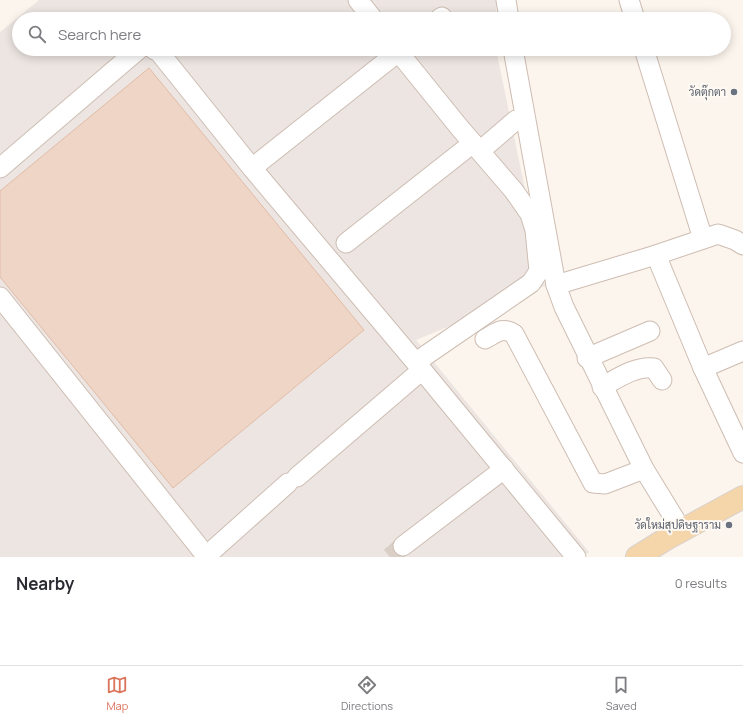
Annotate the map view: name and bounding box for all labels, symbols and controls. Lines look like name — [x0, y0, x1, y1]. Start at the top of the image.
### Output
search box — [12, 12, 731, 56]
icon: search — [26, 23, 48, 45]
text: Search here — [58, 24, 141, 45]
place label: วัดตุ๊กตา — [689, 84, 726, 101]
marker: วัดตุ๊กตา — [729, 87, 739, 97]
place label: วัดใหม่สุปดิษฐาราม — [635, 517, 721, 534]
marker: วัดใหม่สุปดิษฐาราม — [724, 520, 734, 530]
text: Nearby — [16, 572, 74, 595]
text: 0 results — [675, 574, 727, 592]
tab: Map — [106, 674, 128, 713]
tab: Directions — [341, 674, 393, 713]
tab: Saved — [606, 674, 637, 713]

